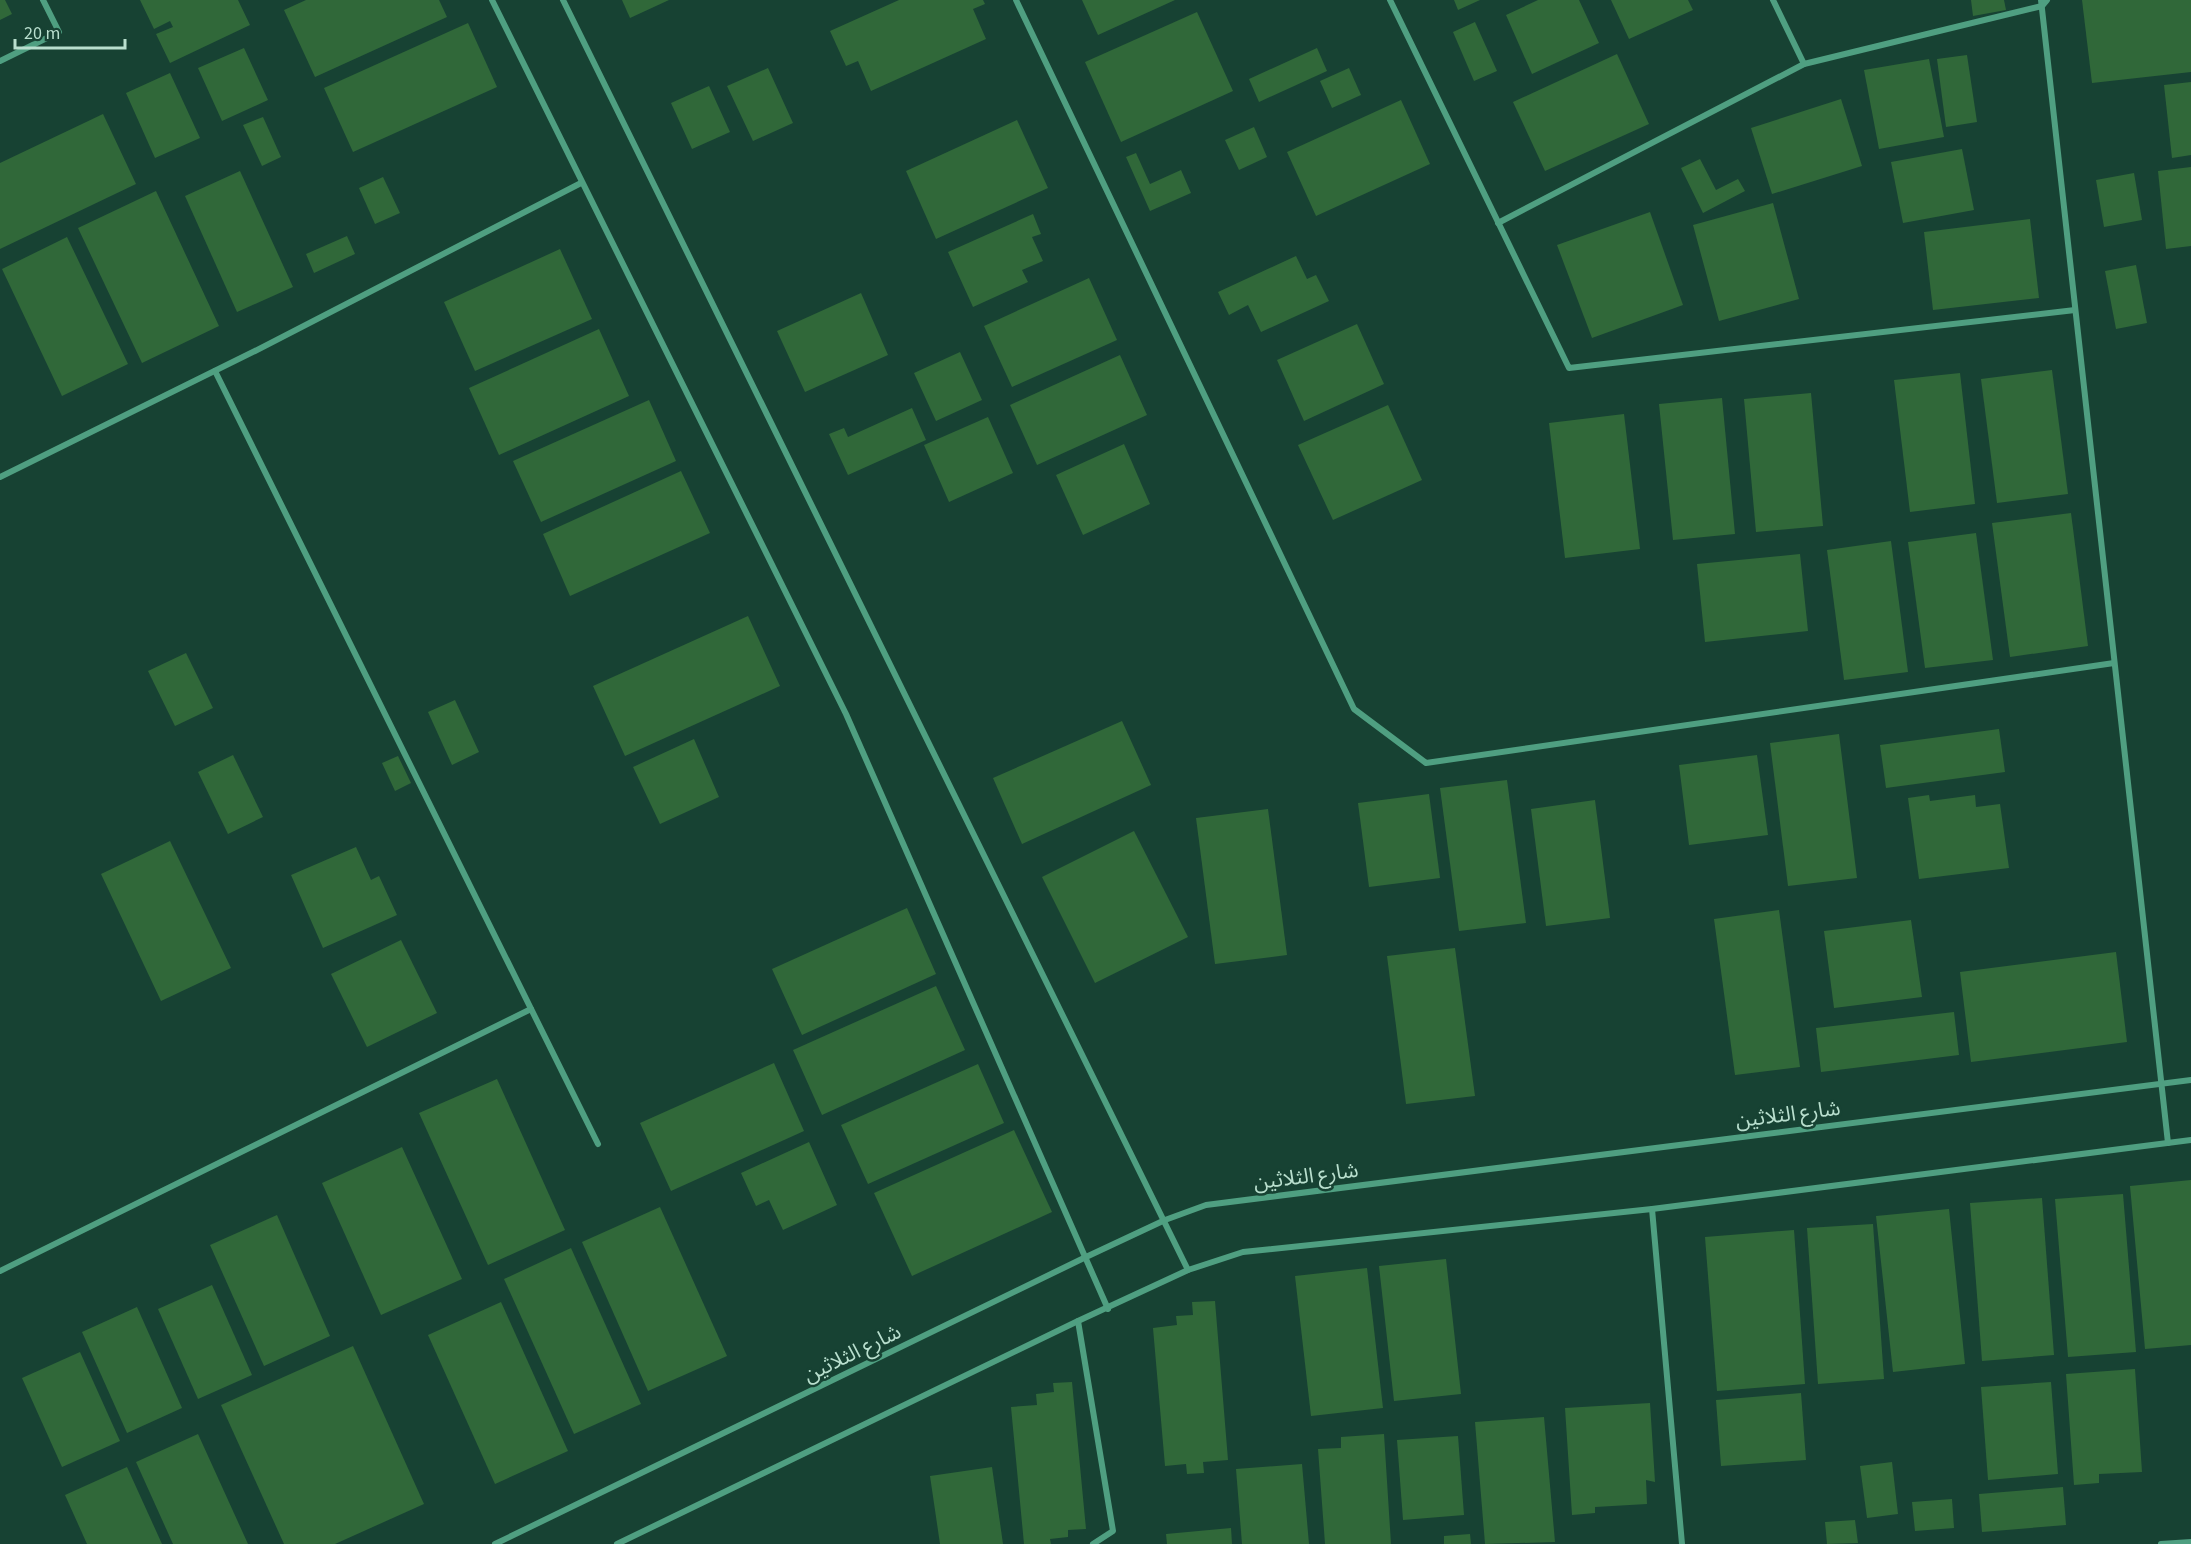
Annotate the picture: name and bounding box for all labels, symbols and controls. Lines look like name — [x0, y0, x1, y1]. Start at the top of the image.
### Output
scale bar — [15, 12, 124, 50]
text: 20 m — [24, 21, 60, 46]
street label: شارع الثلاثين — [1734, 1093, 1842, 1135]
street label: شارع الثلاثين — [1252, 1155, 1360, 1197]
street label: شارع الثلاثين — [798, 1316, 906, 1390]

